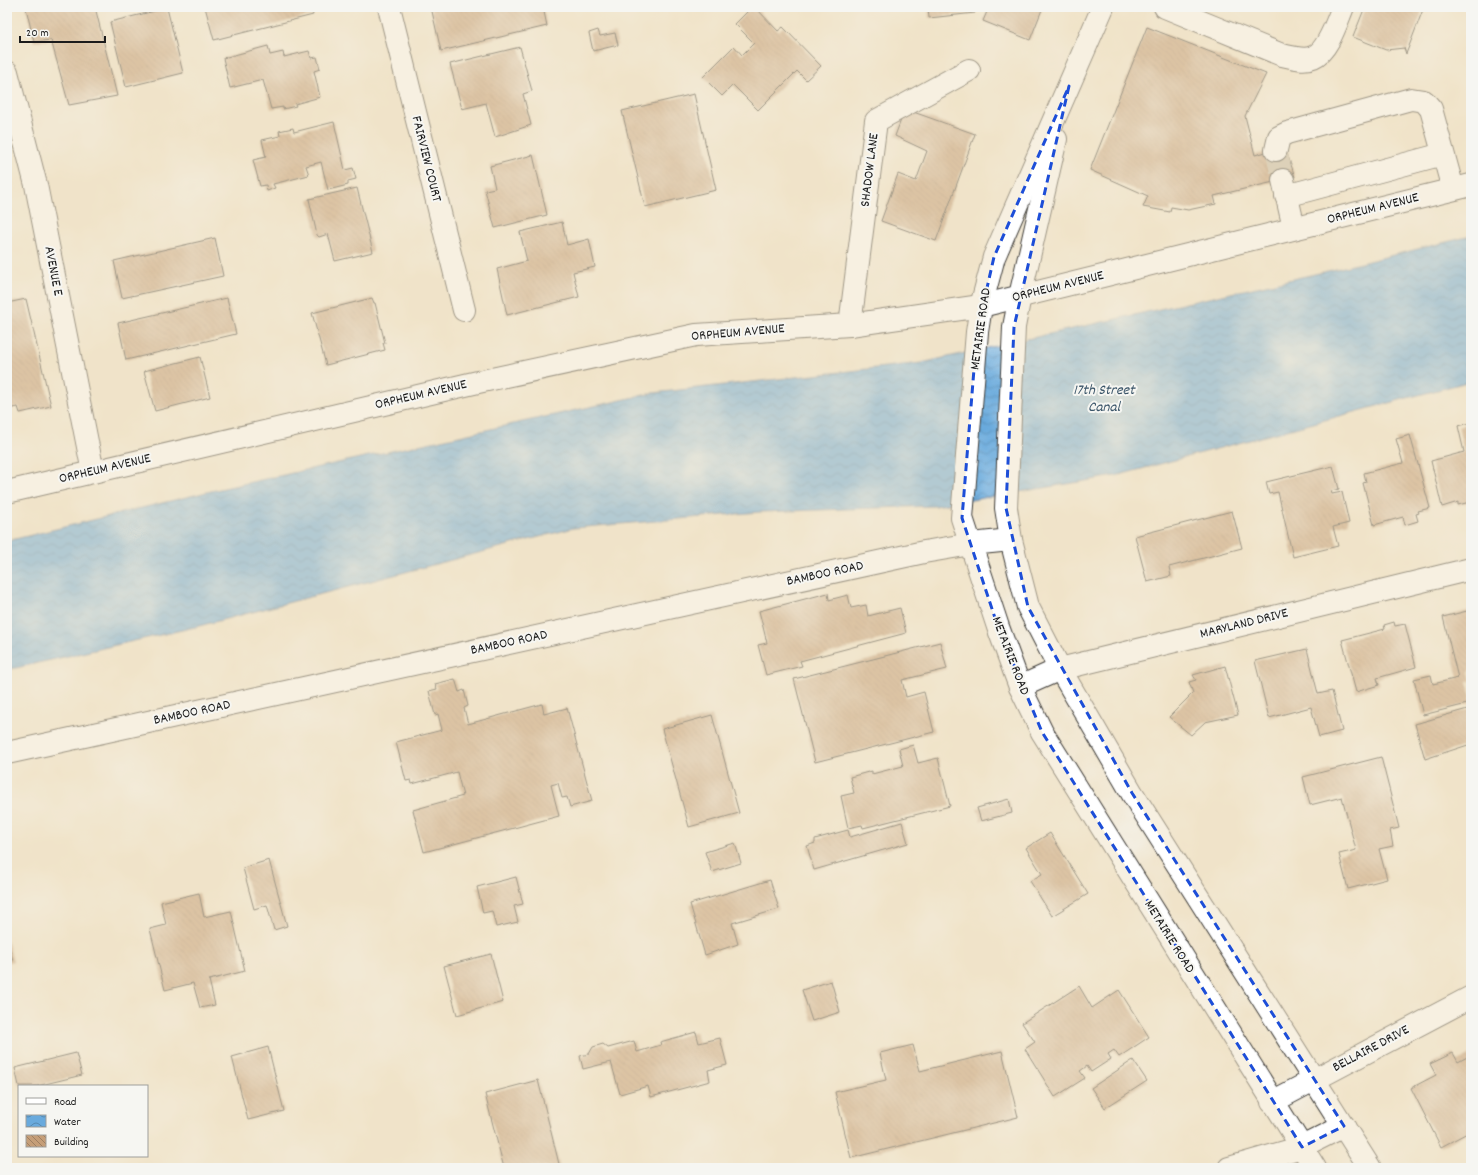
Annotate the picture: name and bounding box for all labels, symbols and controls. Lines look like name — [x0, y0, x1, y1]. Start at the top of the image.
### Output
scale bar — [20, 18, 105, 44]
text: 20 m — [26, 25, 49, 42]
street label: FAIRVIEW COURT — [406, 114, 446, 204]
street label: SHADOW LANE — [856, 131, 885, 208]
street label: ORPHEUM AVENUE — [1325, 188, 1421, 230]
street label: AVENUE E — [38, 244, 68, 298]
street label: ORPHEUM AVENUE — [1010, 266, 1106, 308]
street label: METAIRIE ROAD — [965, 287, 997, 371]
street label: ORPHEUM AVENUE — [690, 319, 786, 347]
street label: ORPHEUM AVENUE — [373, 375, 469, 415]
water label: 17th Street Canal — [1073, 380, 1136, 419]
street label: ORPHEUM AVENUE — [57, 449, 153, 489]
street label: BAMBOO ROAD — [785, 556, 865, 592]
street label: MARYLAND DRIVE — [1198, 603, 1291, 645]
street label: METAIRIE ROAD — [986, 614, 1034, 698]
street label: BAMBOO ROAD — [469, 625, 549, 661]
street label: BAMBOO ROAD — [152, 695, 232, 731]
street label: METAIRIE ROAD — [1139, 897, 1199, 977]
street label: BELLAIRE DRIVE — [1329, 1020, 1413, 1078]
legend — [18, 1085, 148, 1157]
text: Road — [54, 1094, 76, 1111]
text: Water — [54, 1114, 81, 1131]
text: Building — [54, 1134, 89, 1151]

